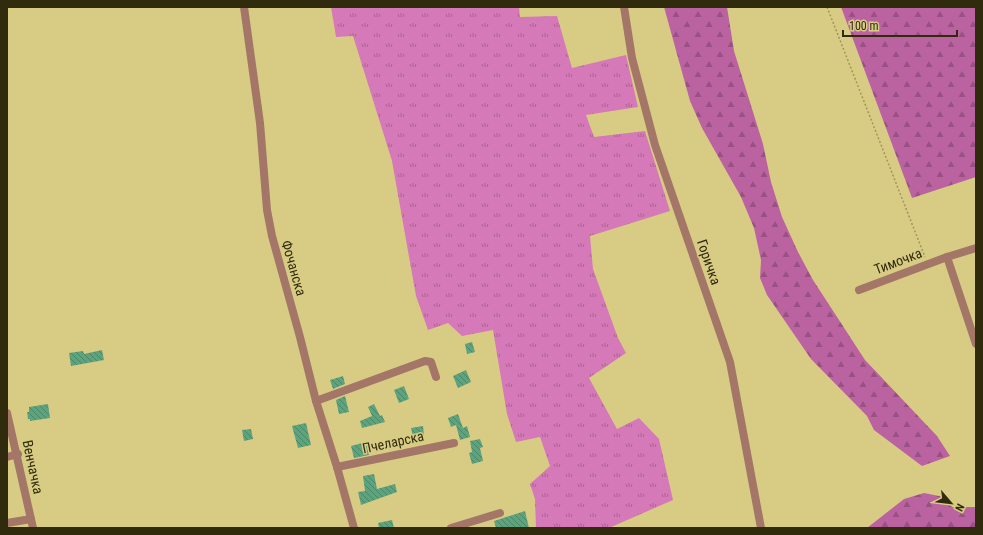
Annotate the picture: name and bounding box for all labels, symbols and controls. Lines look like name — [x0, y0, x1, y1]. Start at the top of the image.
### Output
scale bar — [843, 12, 957, 38]
text: 100 m — [849, 19, 879, 33]
street label: Горичка — [694, 237, 724, 287]
street label: Фочанска — [278, 238, 310, 298]
street label: Тимочка — [872, 245, 924, 277]
street label: Пчеларска — [361, 428, 425, 456]
street label: Венчачка — [19, 438, 47, 496]
north arrow — [931, 483, 971, 523]
text: N — [952, 501, 967, 514]

